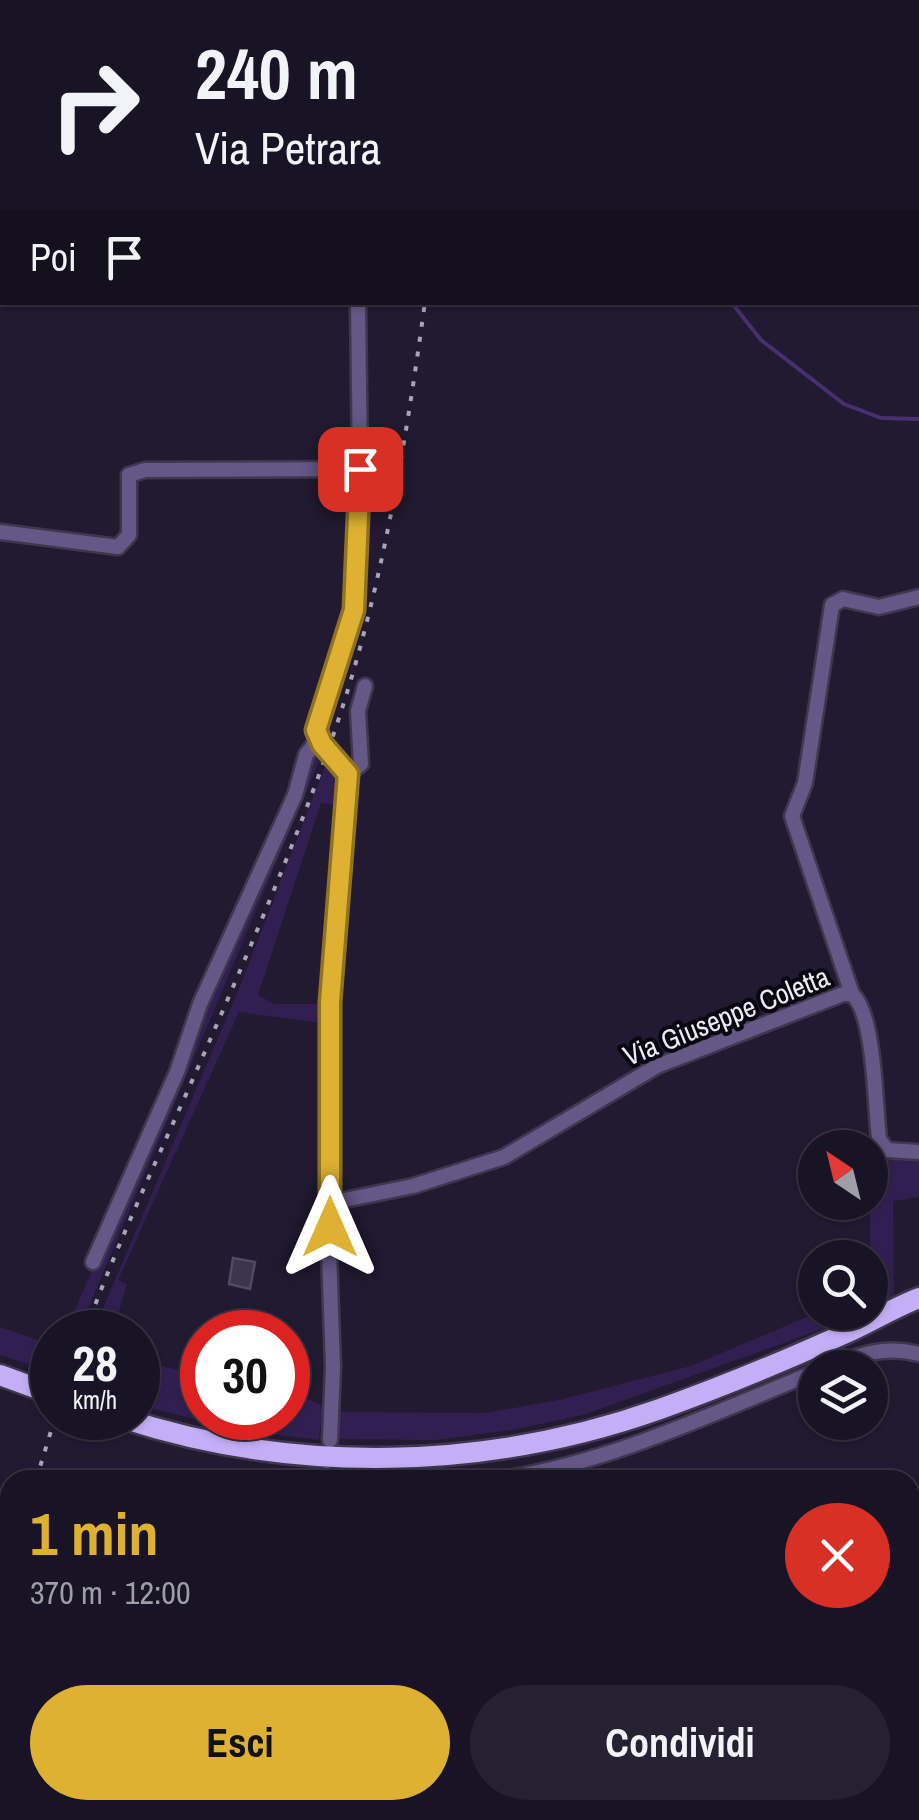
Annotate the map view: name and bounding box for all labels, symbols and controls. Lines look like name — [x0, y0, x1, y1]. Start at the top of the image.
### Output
text: 240 m — [195, 27, 358, 121]
icon: right — [30, 40, 160, 170]
text: Via Petrara — [195, 117, 381, 178]
icon: arrive — [97, 230, 152, 285]
text: Poi — [30, 232, 77, 283]
pin — [318, 427, 403, 512]
icon: arrive — [333, 442, 388, 497]
street label: Via Giuseppe Coletta — [617, 957, 835, 1075]
north arrow — [798, 1130, 888, 1220]
map controls — [798, 1130, 888, 1440]
position arrow — [278, 1175, 382, 1279]
button: search — [798, 1240, 888, 1330]
speed limit sign: 30 — [180, 1310, 310, 1440]
text: 28 — [72, 1329, 118, 1397]
button: layers — [798, 1350, 888, 1440]
text: km/h — [73, 1383, 117, 1417]
text: 1 min — [30, 1493, 159, 1574]
button: close — [785, 1503, 890, 1608]
text: 370 m · 12:00 — [30, 1571, 190, 1614]
button: Esci — [30, 1685, 450, 1800]
button: Condividi — [470, 1685, 890, 1800]

